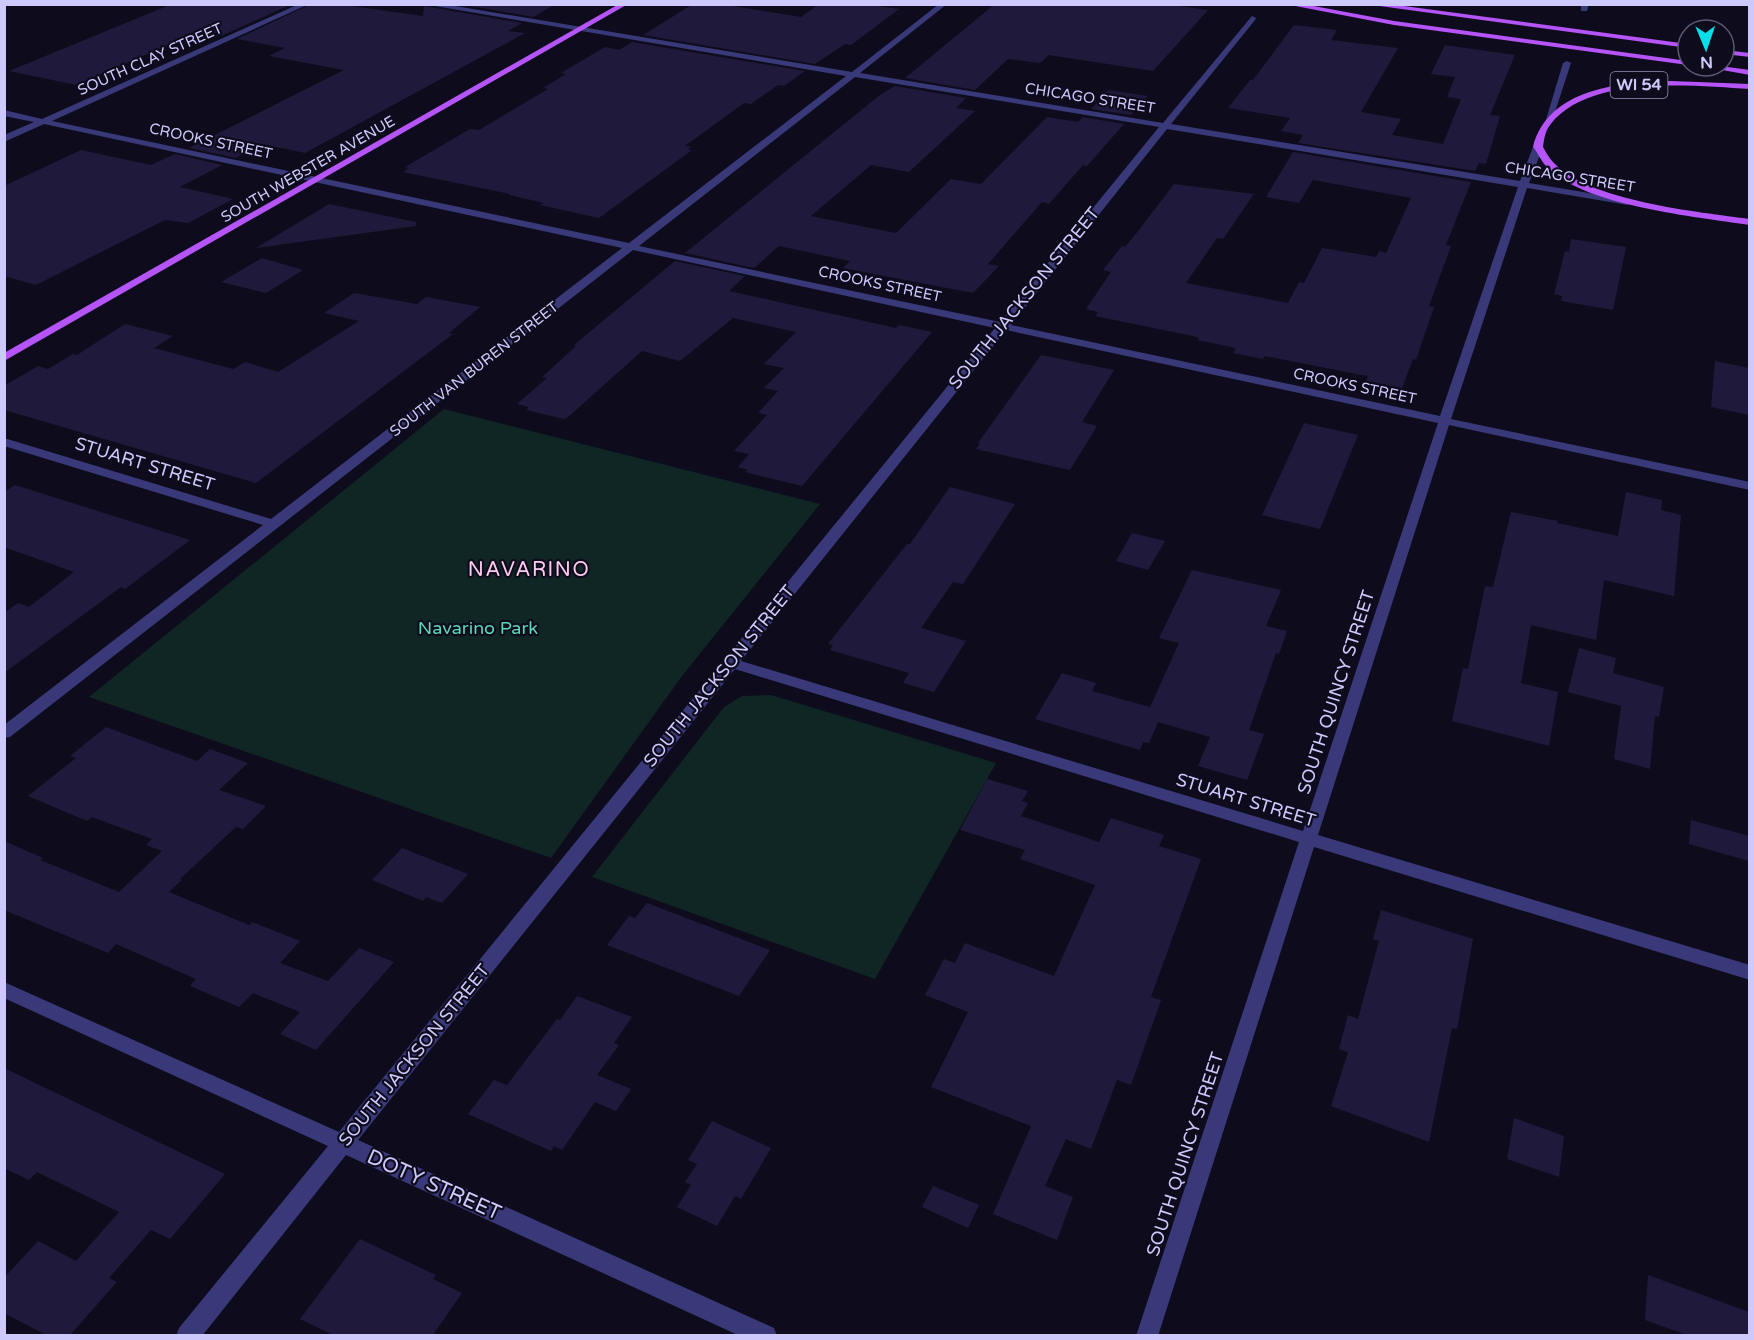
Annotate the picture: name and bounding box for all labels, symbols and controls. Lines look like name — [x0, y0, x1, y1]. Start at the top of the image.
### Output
north arrow — [1676, 18, 1736, 78]
street label: SOUTH CLAY STREET — [75, 19, 225, 99]
text: N — [1700, 52, 1713, 72]
road number: WI 54 — [1610, 72, 1668, 98]
street label: CHICAGO STREET — [1024, 79, 1156, 117]
street label: SOUTH WEBSTER AVENUE — [218, 112, 398, 226]
street label: CROOKS STREET — [148, 119, 274, 163]
street label: CHICAGO STREET — [1504, 158, 1636, 196]
street label: SOUTH JACKSON STREET — [944, 203, 1104, 393]
street label: CROOKS STREET — [817, 262, 943, 306]
street label: SOUTH VAN BUREN STREET — [386, 298, 562, 440]
street label: CROOKS STREET — [1292, 364, 1418, 408]
street label: STUART STREET — [73, 432, 217, 496]
district label: NAVARINO — [468, 558, 590, 582]
street label: SOUTH JACKSON STREET — [639, 581, 799, 771]
street label: SOUTH QUINCY STREET — [1293, 587, 1379, 797]
park label: Navarino Park — [418, 617, 538, 639]
street label: STUART STREET — [1174, 768, 1318, 832]
street label: SOUTH JACKSON STREET — [334, 960, 494, 1150]
street label: SOUTH QUINCY STREET — [1142, 1049, 1228, 1259]
street label: DOTY STREET — [363, 1144, 505, 1226]

